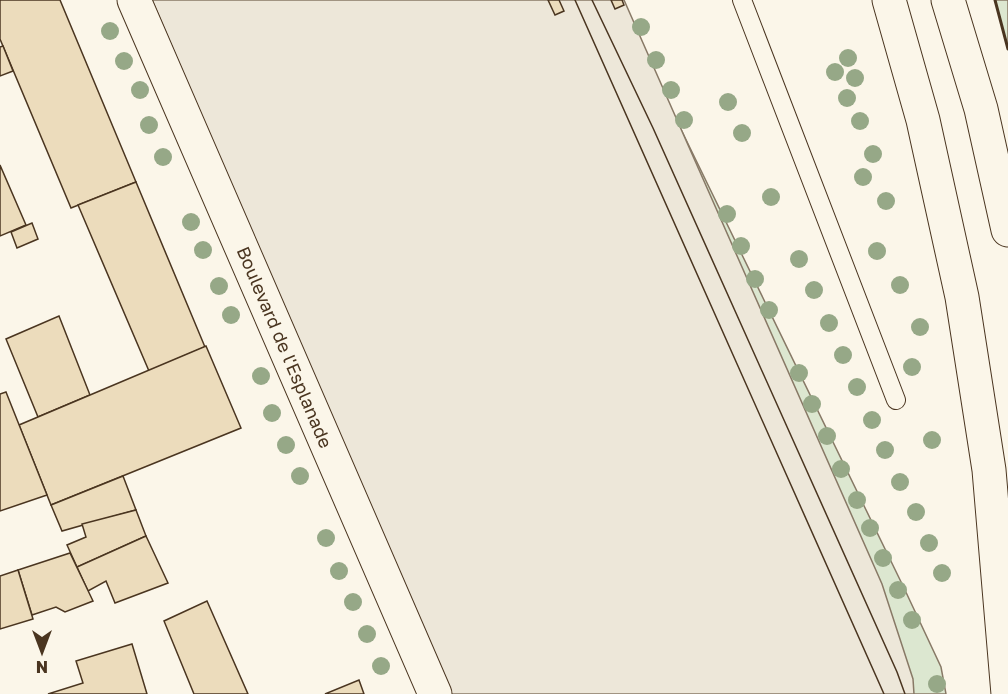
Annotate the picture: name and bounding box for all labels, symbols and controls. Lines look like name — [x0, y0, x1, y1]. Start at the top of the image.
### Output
street label: Boulevard de l'Esplanade — [233, 243, 337, 451]
north arrow — [12, 622, 72, 682]
text: N — [36, 657, 48, 677]

